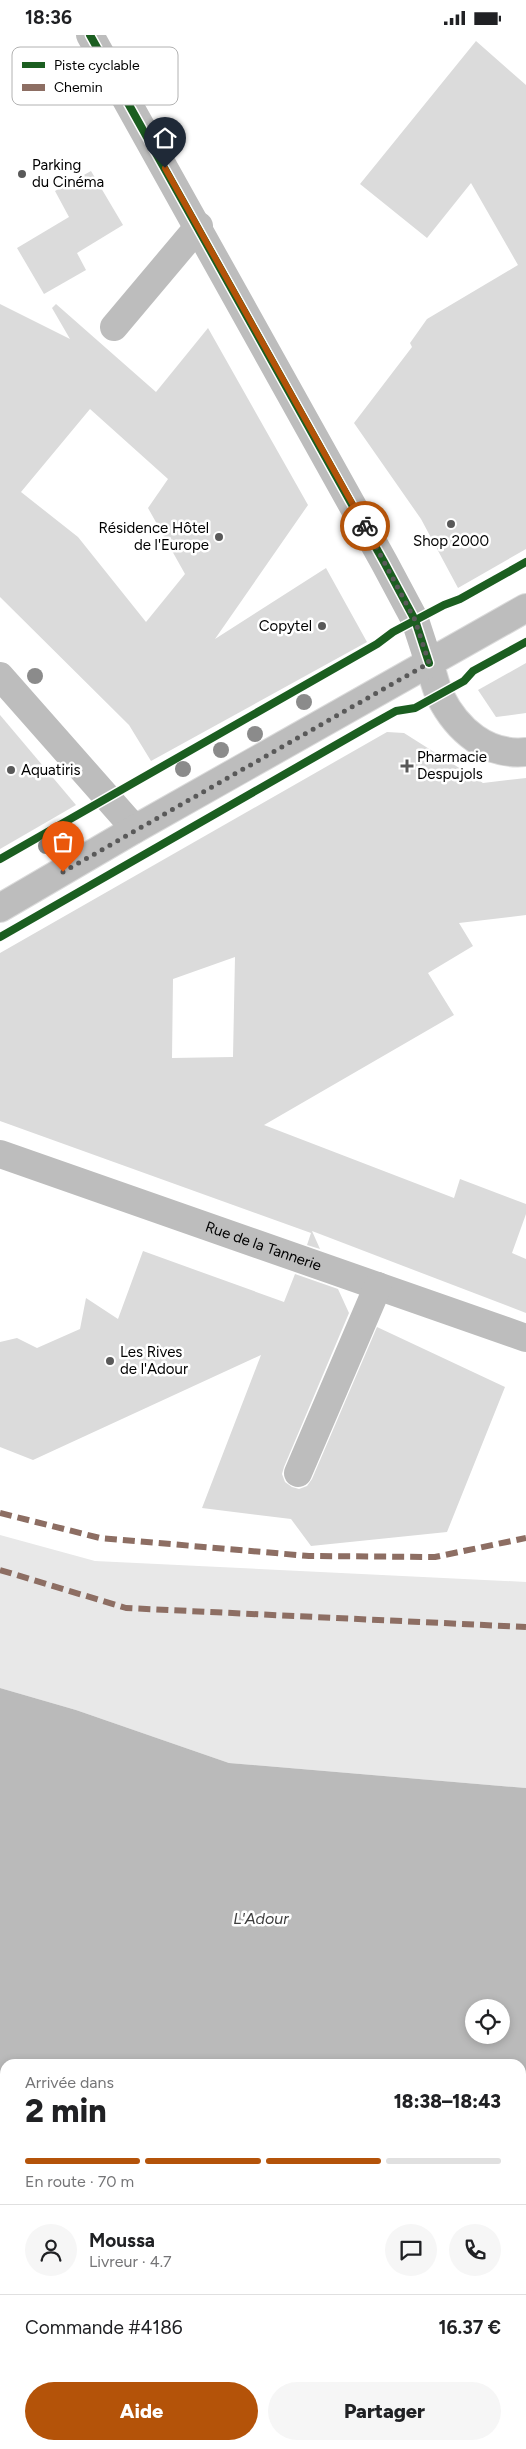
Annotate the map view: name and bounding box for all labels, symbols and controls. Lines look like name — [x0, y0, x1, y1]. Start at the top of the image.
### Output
text: 18:36 — [25, 6, 72, 29]
legend — [12, 47, 178, 105]
text: Piste cyclable — [54, 57, 140, 74]
text: Chemin — [54, 79, 103, 96]
pin — [144, 117, 186, 168]
icon: home — [151, 124, 179, 152]
place label: Parking du Cinéma — [32, 156, 104, 191]
marker: Parking du Cinéma — [16, 168, 28, 180]
courier — [340, 501, 390, 551]
icon: bike — [351, 512, 379, 540]
marker: Shop 2000 — [445, 518, 457, 530]
place label: Résidence Hôtel de l'Europe — [98, 519, 209, 554]
marker: Résidence Hôtel de l'Europe — [213, 531, 225, 543]
place label: Shop 2000 — [413, 532, 489, 550]
place label: Copytel — [259, 617, 312, 635]
marker: Copytel — [316, 620, 328, 632]
place label: Pharmacie Despujols — [417, 748, 487, 783]
marker: Pharmacie Despujols — [401, 760, 413, 772]
place label: Aquatiris — [21, 761, 80, 779]
marker: Aquatiris — [5, 764, 17, 776]
pin — [42, 821, 84, 872]
icon: bag — [49, 828, 77, 856]
street label: Rue de la Tannerie — [203, 1218, 324, 1275]
place label: Les Rives de l'Adour — [120, 1343, 188, 1378]
marker: Les Rives de l'Adour — [104, 1355, 116, 1367]
water label: L'Adour — [233, 1909, 289, 1928]
map controls — [465, 1999, 510, 2044]
button: locate — [465, 1999, 510, 2044]
text: Arrivée dans — [25, 2073, 114, 2092]
text: 18:38–18:43 — [394, 2090, 501, 2113]
text: 2 min — [25, 2092, 107, 2130]
text: En route · 70 m — [25, 2172, 134, 2191]
button: person — [25, 2224, 77, 2276]
button: chat — [385, 2224, 437, 2276]
button: phone — [449, 2224, 501, 2276]
text: Moussa — [89, 2229, 155, 2252]
text: Livreur · 4.7 — [89, 2252, 172, 2271]
text: Commande #4186 — [25, 2316, 183, 2339]
text: 16.37 € — [438, 2316, 501, 2339]
button: Aide — [25, 2382, 258, 2440]
button: Partager — [268, 2382, 501, 2440]

